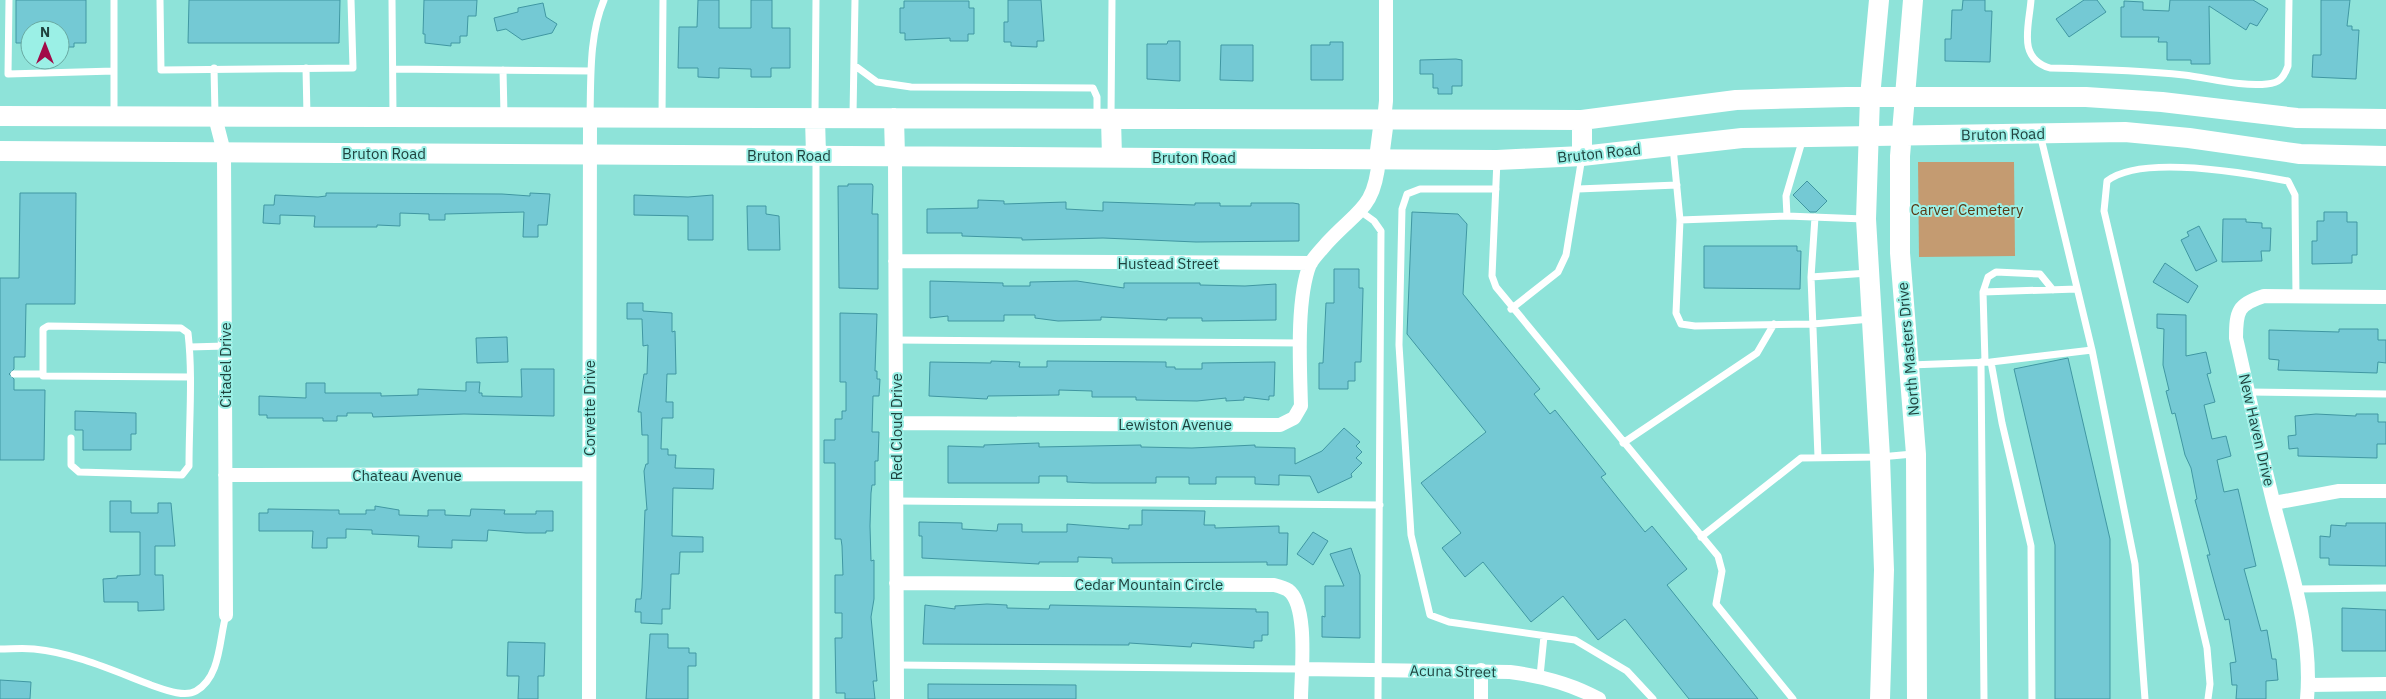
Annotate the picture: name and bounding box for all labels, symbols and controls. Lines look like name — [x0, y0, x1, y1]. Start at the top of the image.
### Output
north arrow — [20, 20, 70, 70]
text: N — [40, 23, 50, 41]
street label: Bruton Road — [1961, 124, 2045, 144]
street label: Bruton Road — [1556, 139, 1642, 167]
street label: Bruton Road — [342, 144, 426, 163]
street label: Bruton Road — [747, 146, 831, 165]
street label: Bruton Road — [1152, 148, 1236, 167]
park label: Carver Cemetery — [1911, 200, 2024, 219]
street label: Hustead Street — [1117, 254, 1219, 273]
street label: North Masters Drive — [1893, 281, 1923, 417]
street label: Citadel Drive — [216, 322, 235, 408]
street label: Corvette Drive — [580, 360, 599, 456]
street label: New Haven Drive — [2235, 372, 2279, 488]
street label: Red Cloud Drive — [887, 373, 906, 481]
street label: Lewiston Avenue — [1118, 415, 1232, 434]
street label: Chateau Avenue — [352, 466, 462, 485]
street label: Cedar Mountain Circle — [1075, 575, 1223, 594]
street label: Acuna Street — [1409, 661, 1497, 681]

